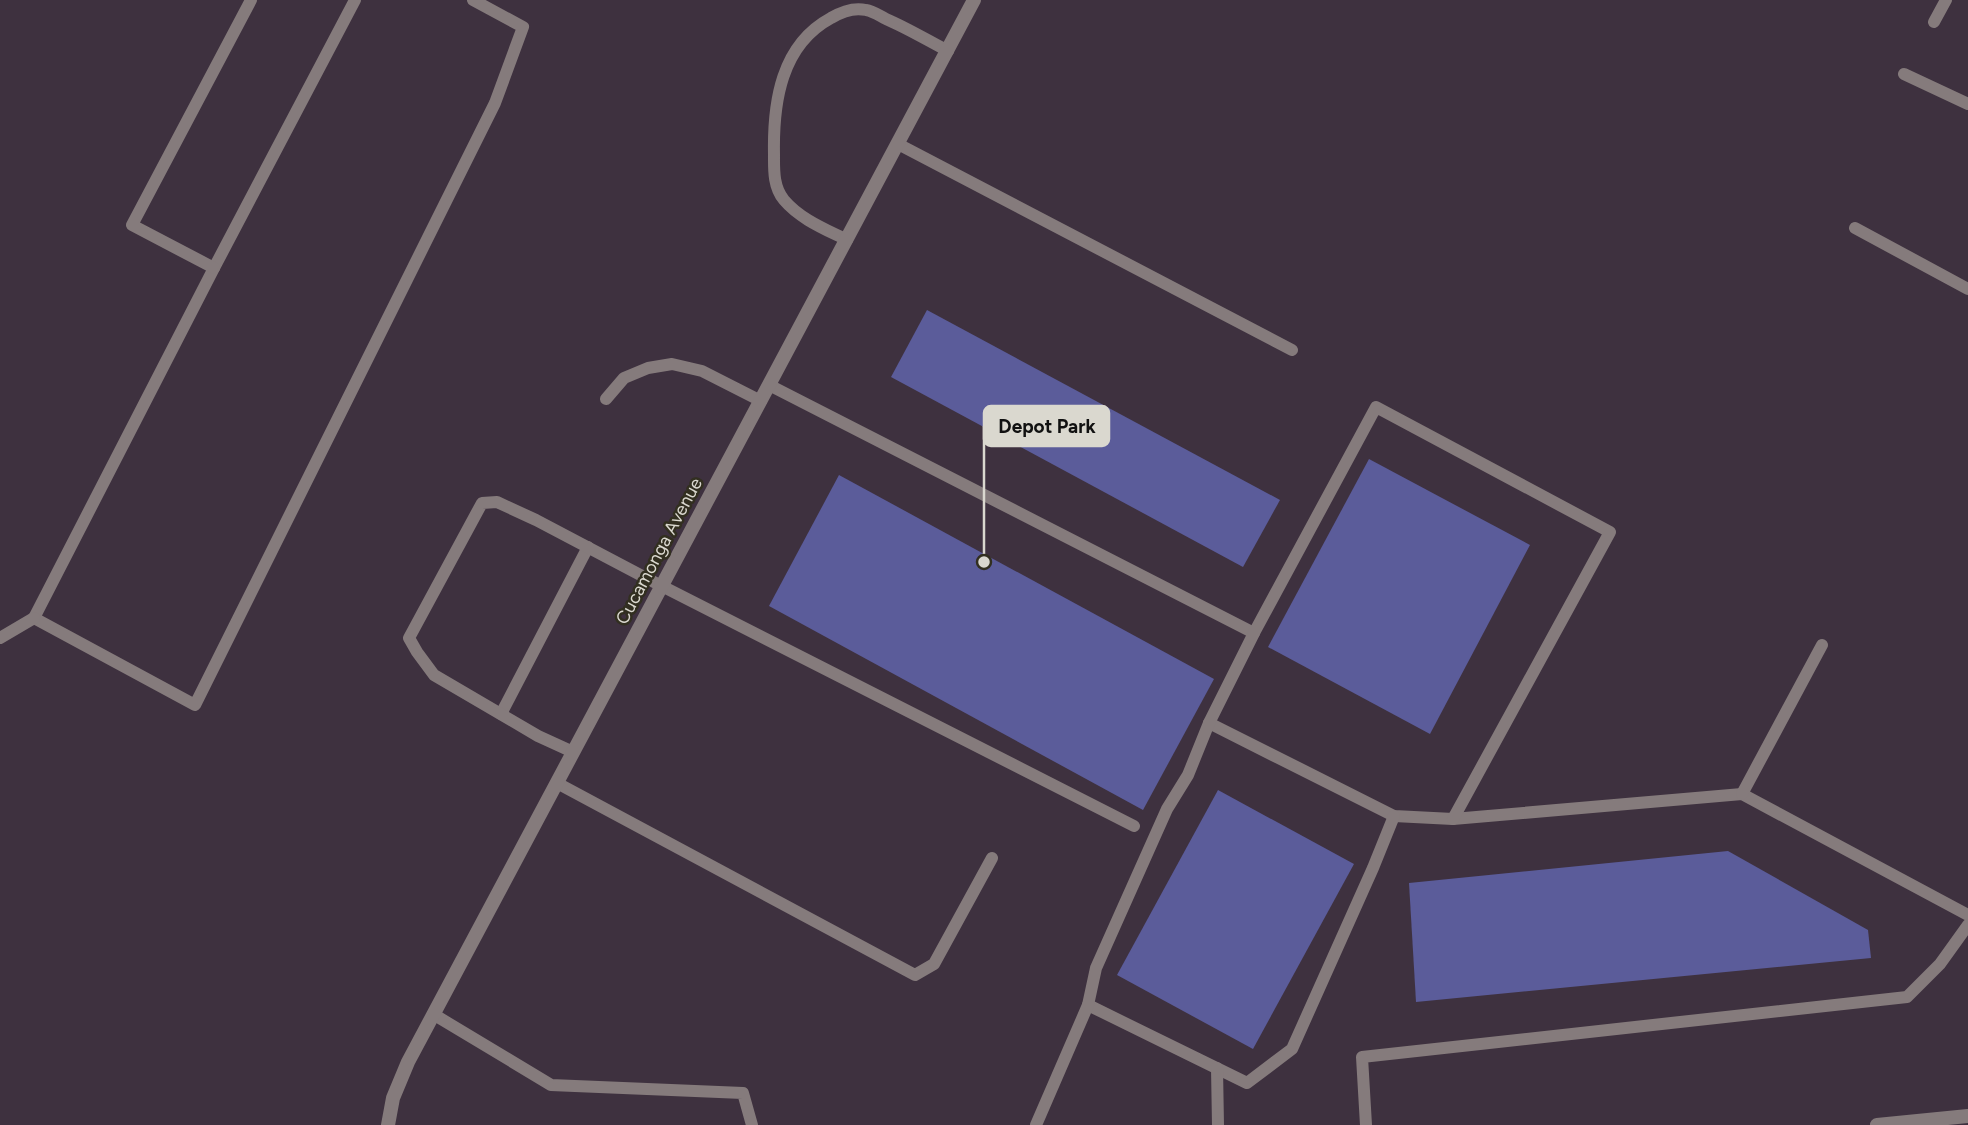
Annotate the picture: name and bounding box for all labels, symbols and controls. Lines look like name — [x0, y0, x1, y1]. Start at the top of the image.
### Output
callout: Depot Park — [984, 406, 1109, 446]
text: Depot Park — [998, 415, 1096, 438]
street label: Cucamonga Avenue — [611, 474, 707, 628]

